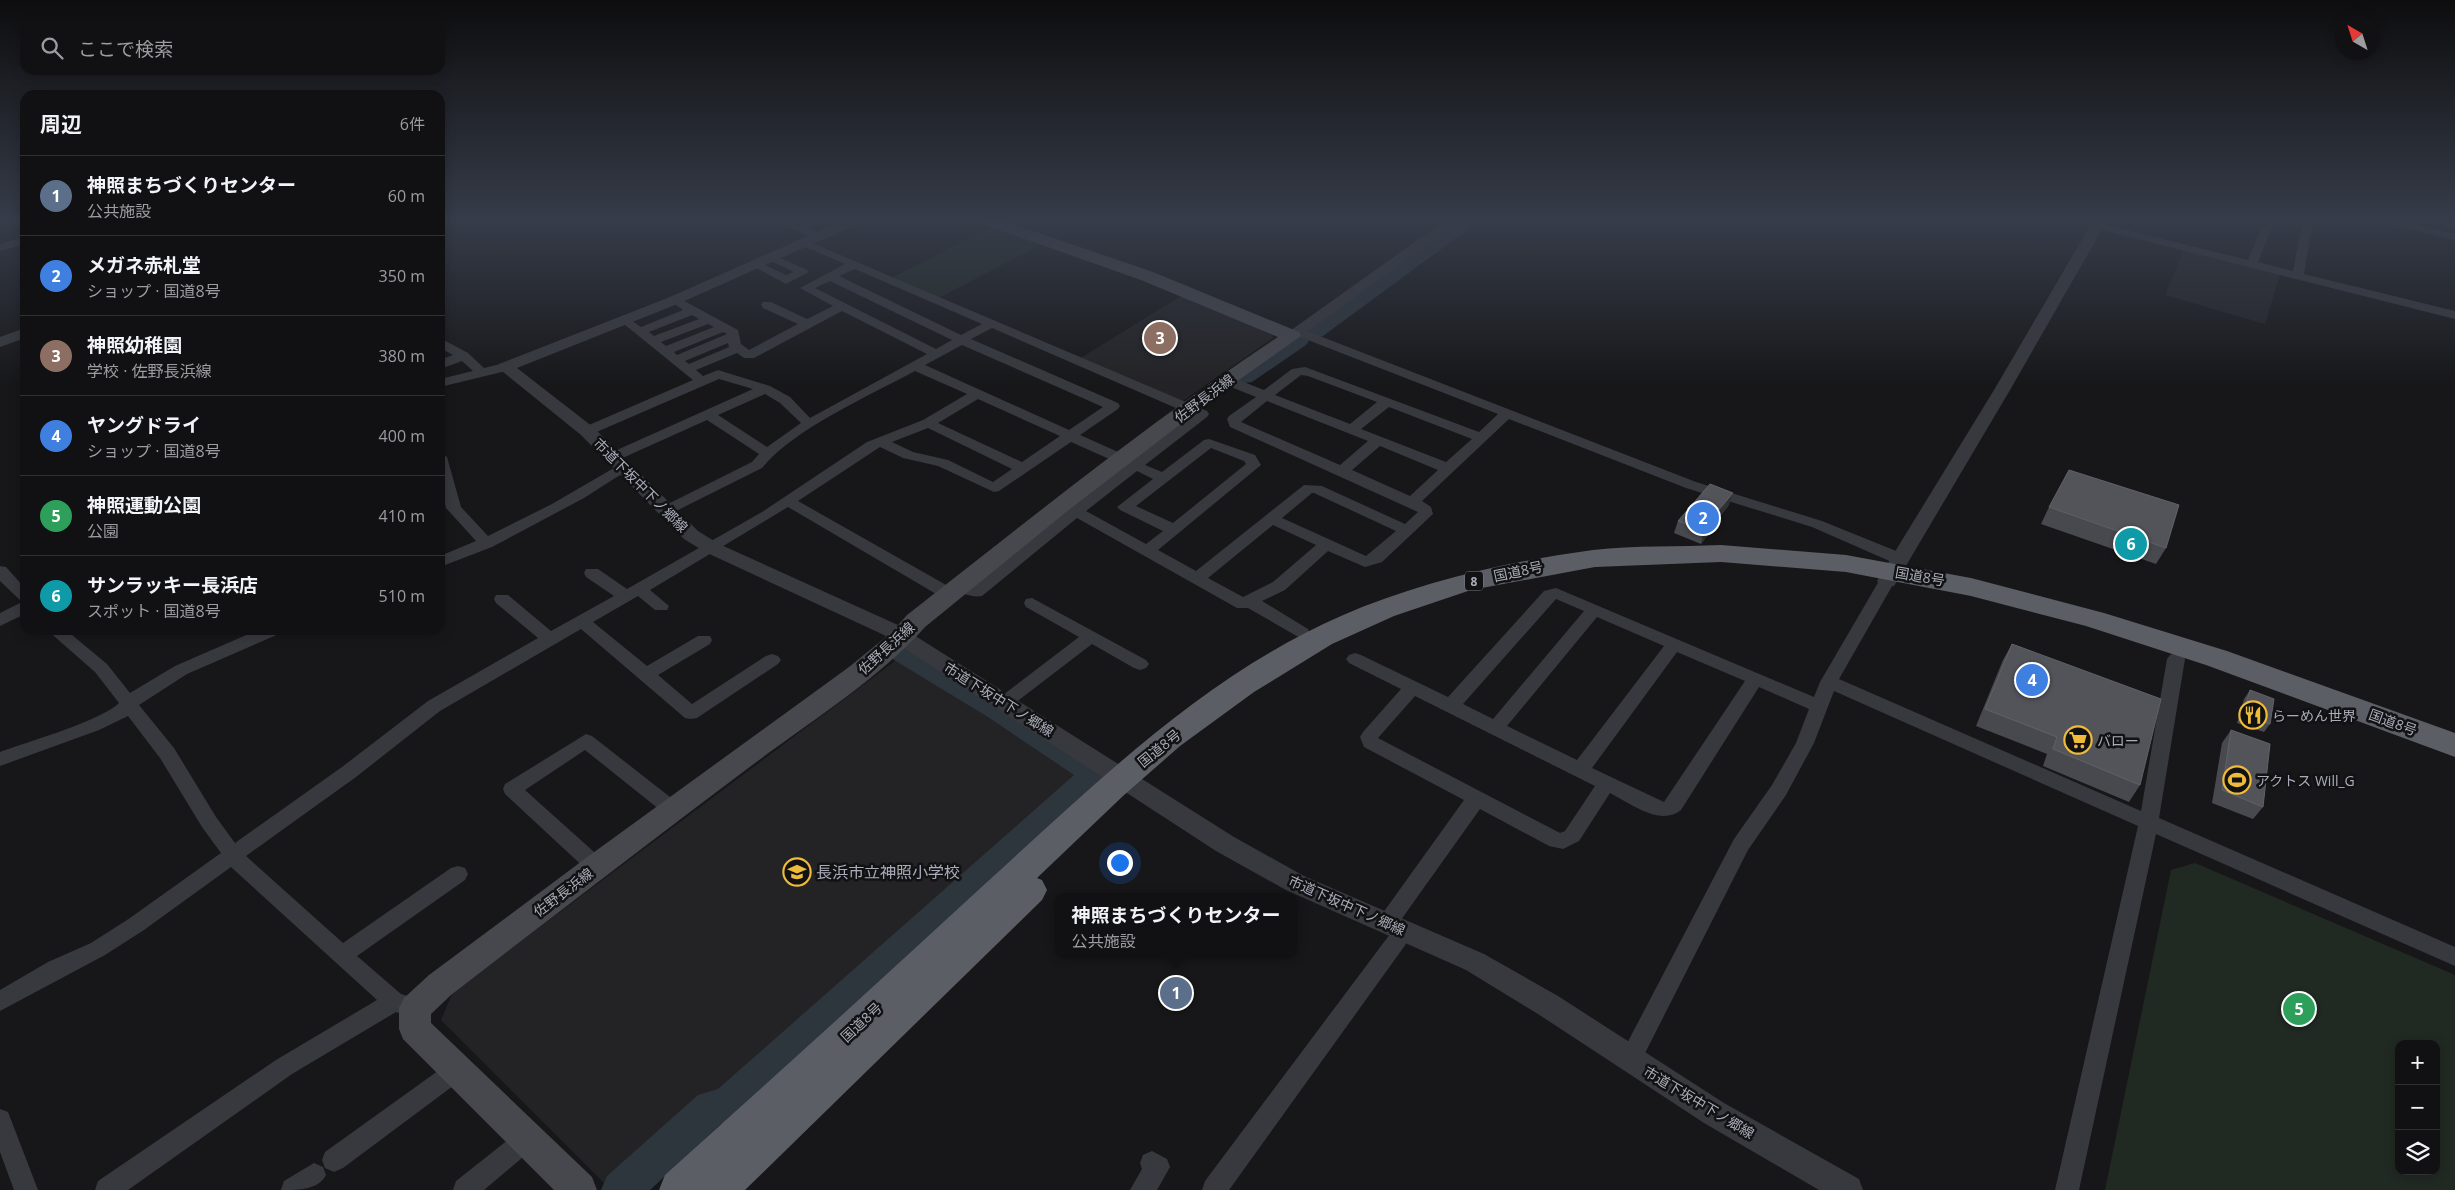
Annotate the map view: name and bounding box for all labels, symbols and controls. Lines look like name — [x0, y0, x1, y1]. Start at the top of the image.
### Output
north arrow — [2335, 15, 2380, 60]
search box — [20, 20, 445, 75]
icon: search — [38, 34, 66, 62]
text: ここで検索 — [78, 36, 173, 62]
text: 周辺 — [40, 110, 82, 138]
text: 6件 — [400, 113, 425, 135]
text: 神照まちづくりセンター — [87, 172, 296, 198]
text: 1 — [51, 185, 61, 207]
text: 60 m — [388, 185, 425, 207]
text: 公共施設 — [87, 200, 151, 222]
text: メガネ赤札堂 — [87, 252, 201, 278]
text: 2 — [51, 265, 61, 287]
text: 350 m — [379, 265, 425, 287]
text: ショップ · 国道8号 — [87, 280, 221, 302]
pin: 3 — [1144, 319, 1176, 357]
text: 神照幼稚園 — [87, 332, 182, 358]
text: 3 — [51, 345, 61, 367]
text: 380 m — [379, 345, 425, 367]
text: 学校 · 佐野長浜線 — [87, 360, 212, 382]
street label: 佐野長浜線 — [1170, 369, 1238, 427]
text: ヤングドライ — [87, 412, 201, 438]
text: 4 — [51, 425, 61, 447]
text: 400 m — [379, 425, 425, 447]
street label: 市道下坂中下ノ郷線 — [590, 434, 692, 536]
text: ショップ · 国道8号 — [87, 440, 221, 462]
text: 神照運動公園 — [87, 492, 201, 518]
pin: 2 — [1687, 499, 1719, 537]
text: 5 — [51, 505, 61, 527]
text: 410 m — [379, 505, 425, 527]
text: 公園 — [87, 520, 119, 542]
pin: 6 — [2115, 525, 2147, 563]
street label: 国道8号 — [1492, 557, 1544, 585]
street label: 国道8号 — [1894, 562, 1946, 590]
text: サンラッキー長浜店 — [87, 572, 258, 598]
road number: 8 — [1465, 572, 1483, 590]
text: 6 — [51, 585, 61, 607]
text: 510 m — [379, 585, 425, 607]
text: スポット · 国道8号 — [87, 600, 221, 622]
street label: 佐野長浜線 — [854, 618, 918, 678]
street label: 市道下坂中下ノ郷線 — [941, 658, 1057, 740]
pin: 4 — [2016, 661, 2048, 699]
restaurant icon: らーめん世界 — [2238, 700, 2268, 730]
street label: 国道8号 — [2366, 705, 2420, 739]
place label: らーめん世界 — [2272, 706, 2356, 725]
street label: 国道8号 — [1134, 725, 1184, 771]
supermarket icon: バロー — [2063, 725, 2093, 755]
place label: バロー — [2097, 731, 2139, 750]
sports icon: アクトス Will_G — [2222, 765, 2252, 795]
place label: アクトス Will_G — [2256, 771, 2355, 790]
your location — [1107, 850, 1133, 876]
school or university icon: 長浜市立神照小学校 — [782, 857, 812, 887]
place label: 長浜市立神照小学校 — [816, 861, 960, 883]
street label: 佐野長浜線 — [529, 863, 597, 921]
street label: 市道下坂中下ノ郷線 — [1286, 871, 1408, 939]
popup — [1055, 893, 1297, 958]
text: 神照まちづくりセンター — [1071, 902, 1281, 928]
text: 公共施設 — [1071, 930, 1136, 952]
pin: 1 — [1160, 974, 1192, 1012]
pin: 5 — [2283, 990, 2315, 1028]
street label: 国道8号 — [836, 998, 886, 1046]
map controls — [2395, 1040, 2440, 1175]
button: + — [2395, 1040, 2440, 1085]
street label: 市道下坂中下ノ郷線 — [1640, 1061, 1758, 1143]
button: − — [2395, 1085, 2440, 1130]
button: layers — [2395, 1130, 2440, 1175]

